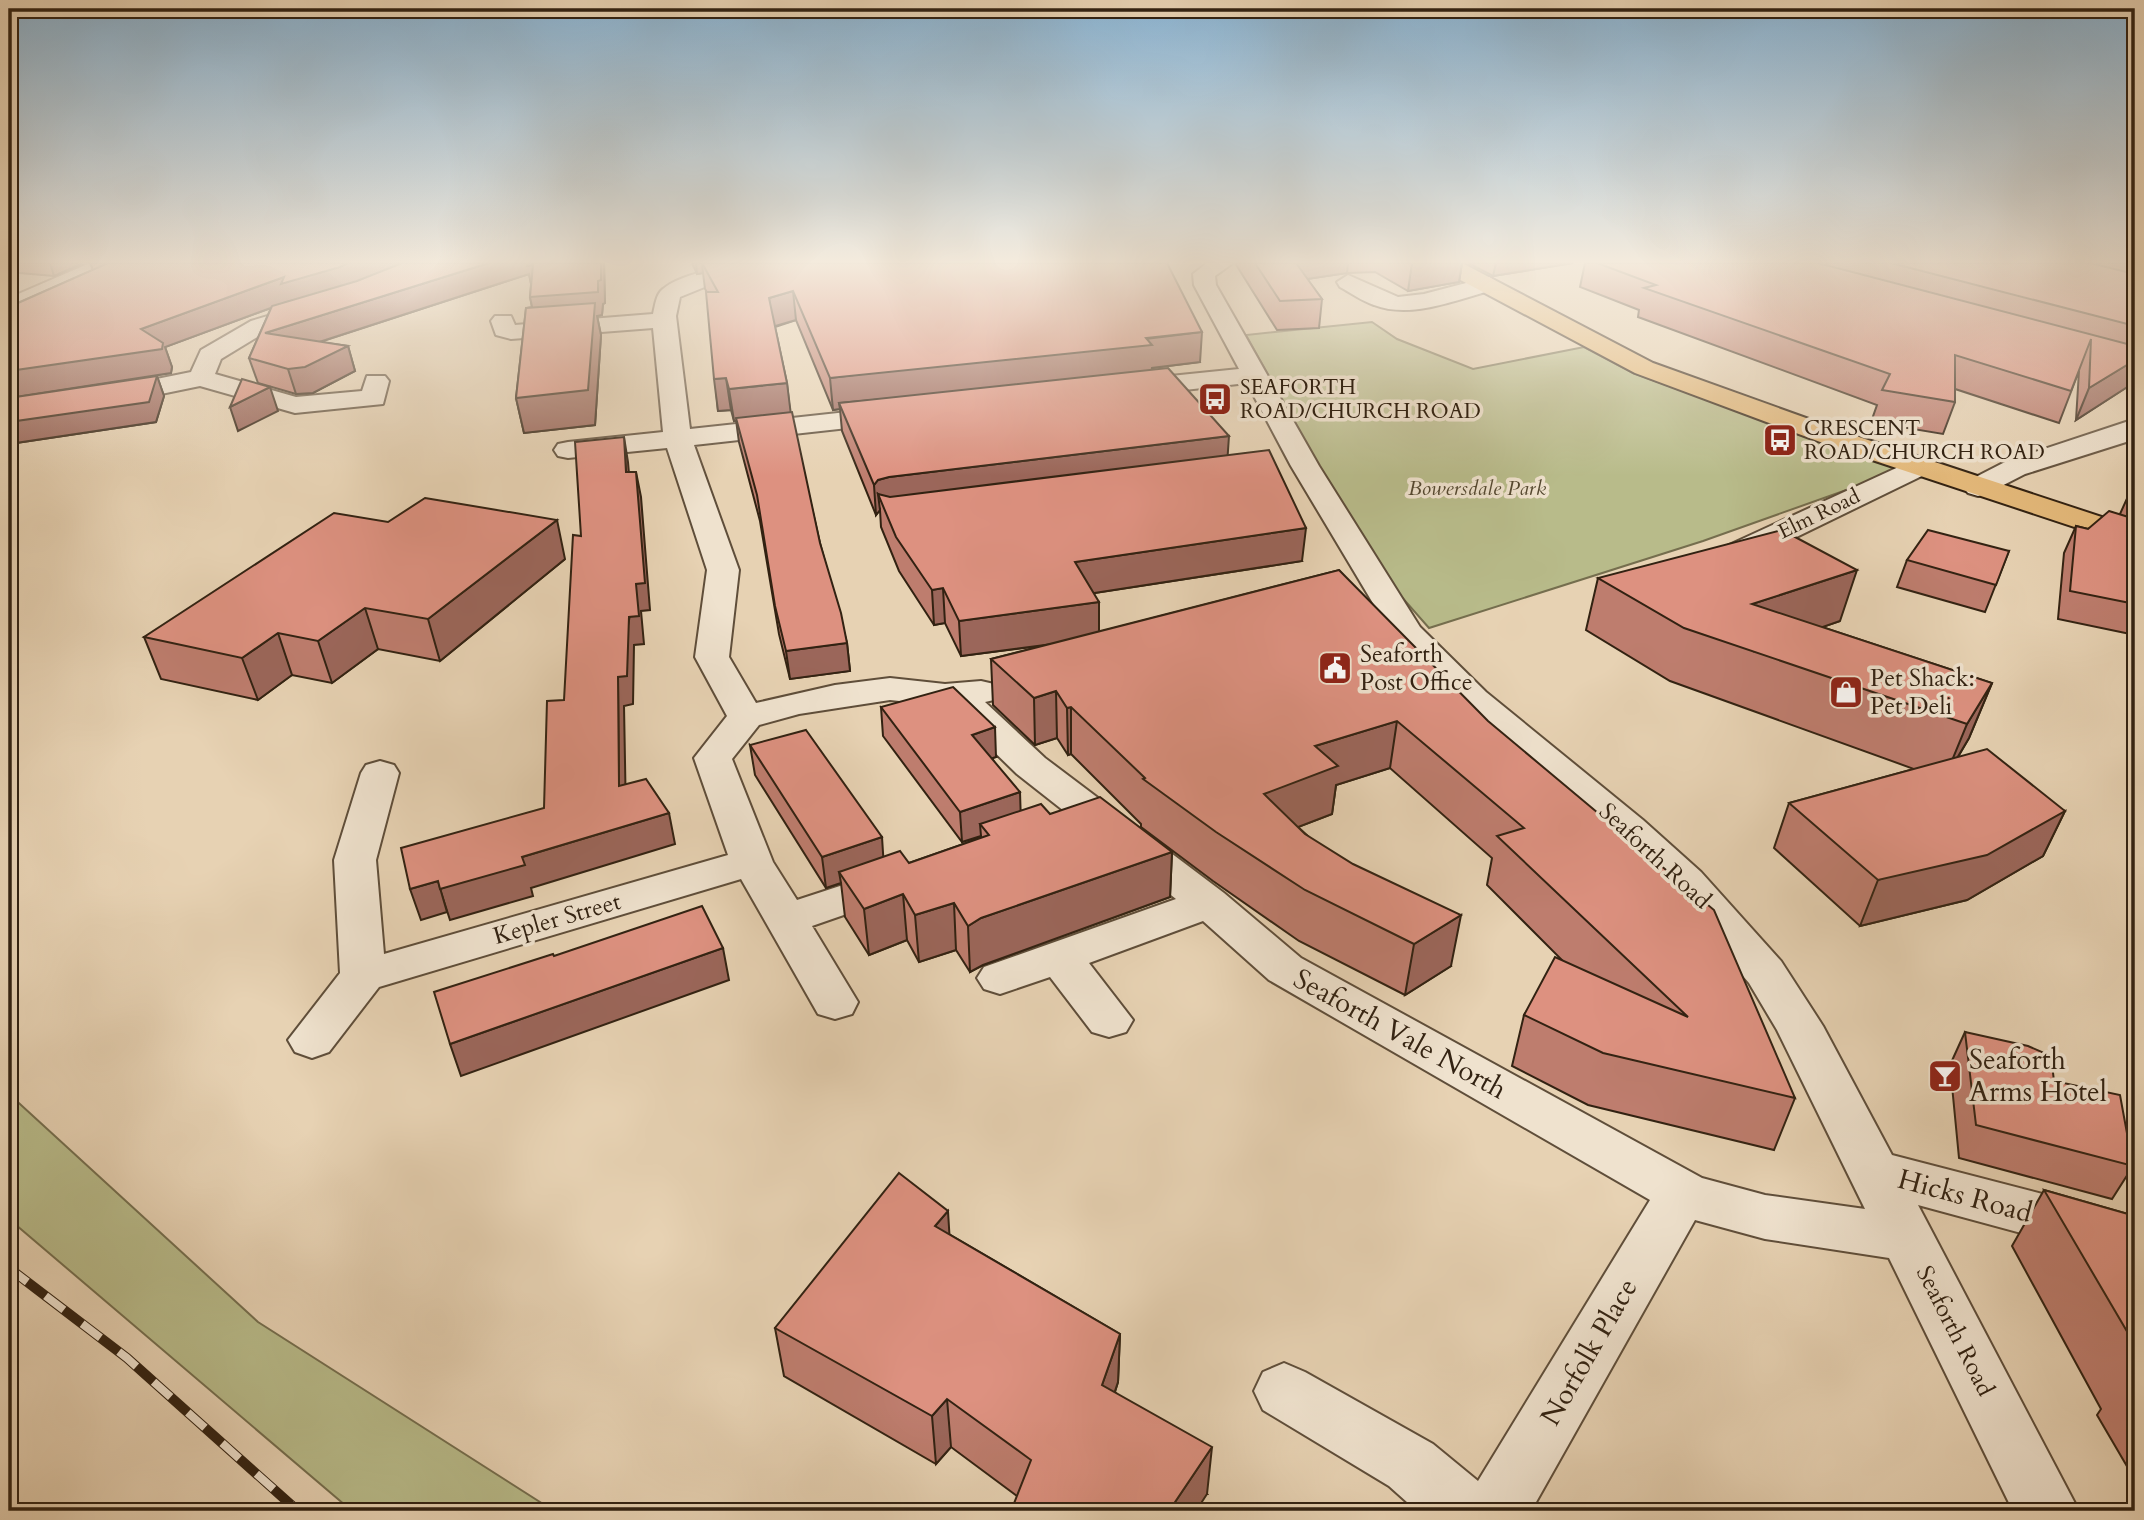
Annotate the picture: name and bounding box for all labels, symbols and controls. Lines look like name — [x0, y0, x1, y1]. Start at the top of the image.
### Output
place label: SEAFORTH ROAD/CHURCH ROAD — [1240, 373, 1481, 426]
bus stop icon: SEAFORTH ROAD/CHURCH ROAD — [1196, 380, 1234, 418]
place label: CRESCENT ROAD/CHURCH ROAD — [1804, 414, 2045, 467]
bus stop icon: CRESCENT ROAD/CHURCH ROAD — [1761, 421, 1799, 459]
park label: Bowersdale Park — [1408, 474, 1547, 503]
street label: Elm Road — [1773, 482, 1865, 546]
place label: Seaforth Post Office — [1360, 638, 1473, 699]
public building icon: Seaforth Post Office — [1316, 649, 1354, 687]
place label: Pet Shack: Pet Deli — [1870, 662, 1975, 723]
shop icon: Pet Shack: Pet Deli — [1827, 673, 1865, 711]
street label: Seaforth Road — [1592, 795, 1718, 917]
street label: Kepler Street — [489, 885, 625, 953]
street label: Seaforth Vale North — [1287, 960, 1513, 1108]
place label: Seaforth Arms Hotel — [1969, 1041, 2107, 1111]
bar icon: Seaforth Arms Hotel — [1926, 1057, 1964, 1095]
street label: Hicks Road — [1894, 1160, 2036, 1232]
street label: Seaforth Road — [1908, 1260, 2002, 1402]
street label: Norfolk Place — [1532, 1272, 1646, 1432]

